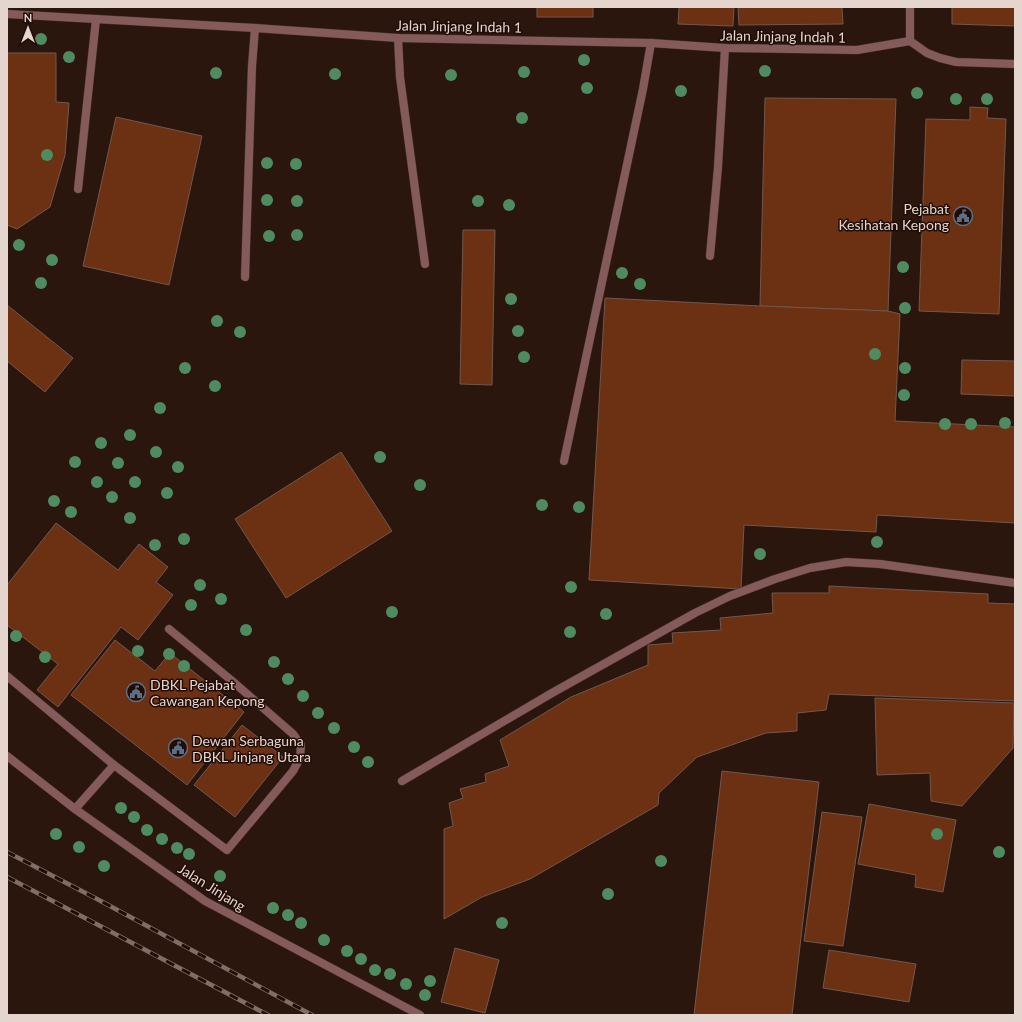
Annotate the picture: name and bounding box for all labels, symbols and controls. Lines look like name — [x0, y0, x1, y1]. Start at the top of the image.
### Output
north arrow — [8, 8, 48, 48]
text: N — [24, 11, 32, 24]
street label: Jalan Jinjang Indah 1 — [396, 16, 522, 36]
street label: Jalan Jinjang Indah 1 — [720, 26, 846, 46]
place label: Pejabat Kesihatan Kepong — [838, 200, 949, 233]
public building icon: Pejabat Kesihatan Kepong — [952, 205, 974, 227]
place label: DBKL Pejabat Cawangan Kepong — [150, 676, 265, 709]
public building icon: DBKL Pejabat Cawangan Kepong — [125, 681, 147, 703]
place label: Dewan Serbaguna DBKL Jinjang Utara — [192, 732, 311, 765]
public building icon: Dewan Serbaguna DBKL Jinjang Utara — [167, 737, 189, 759]
street label: Jalan Jinjang — [175, 860, 249, 914]

